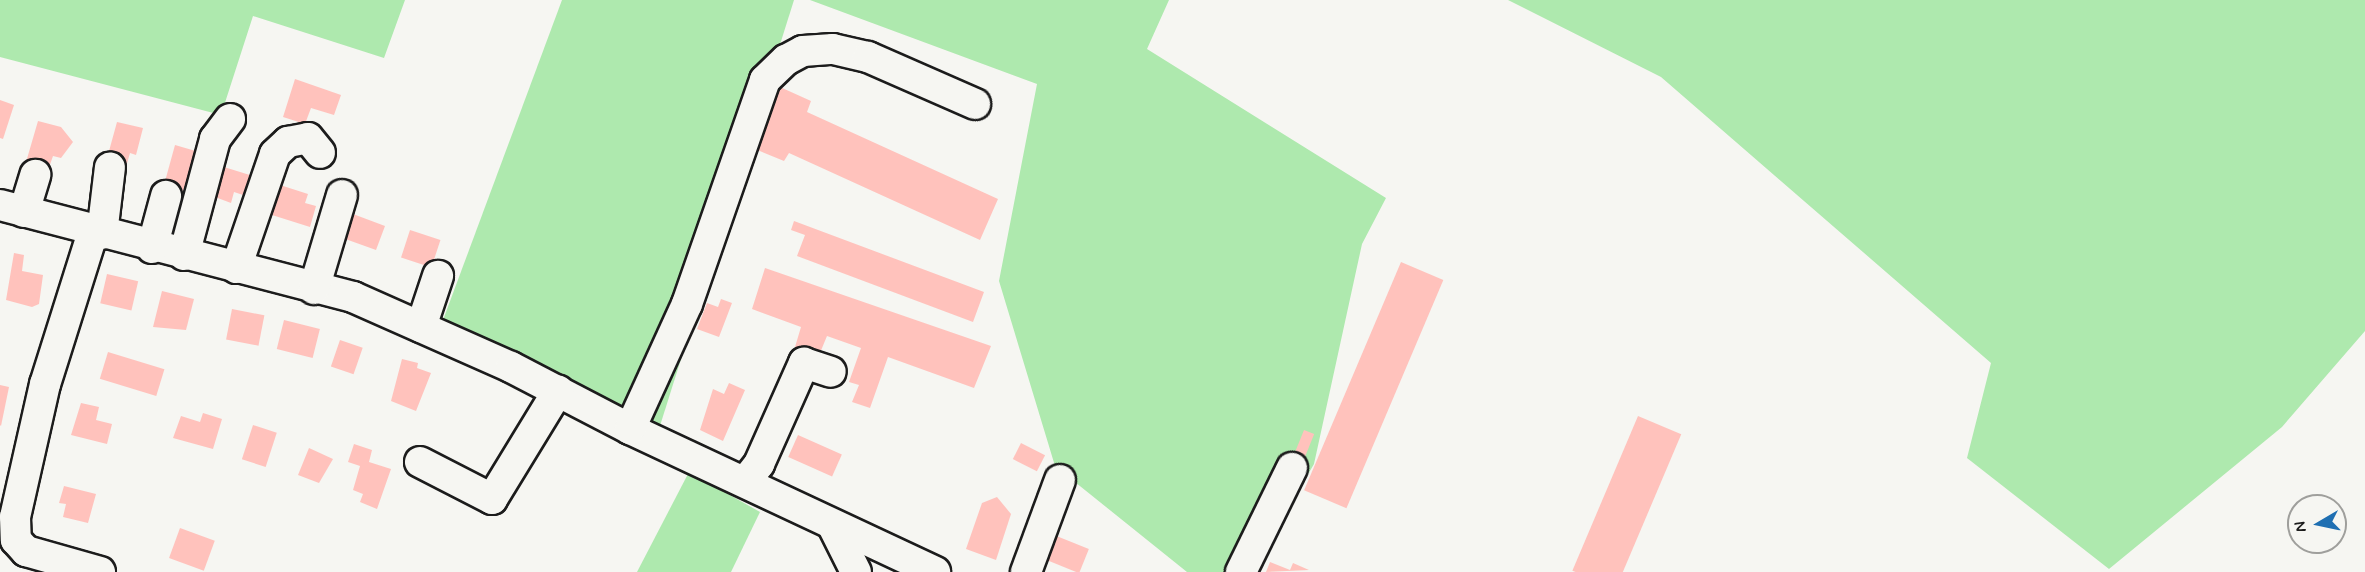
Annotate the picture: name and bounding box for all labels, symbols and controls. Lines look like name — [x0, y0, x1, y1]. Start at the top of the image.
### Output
north arrow — [2287, 494, 2347, 554]
text: N — [2289, 520, 2312, 533]

